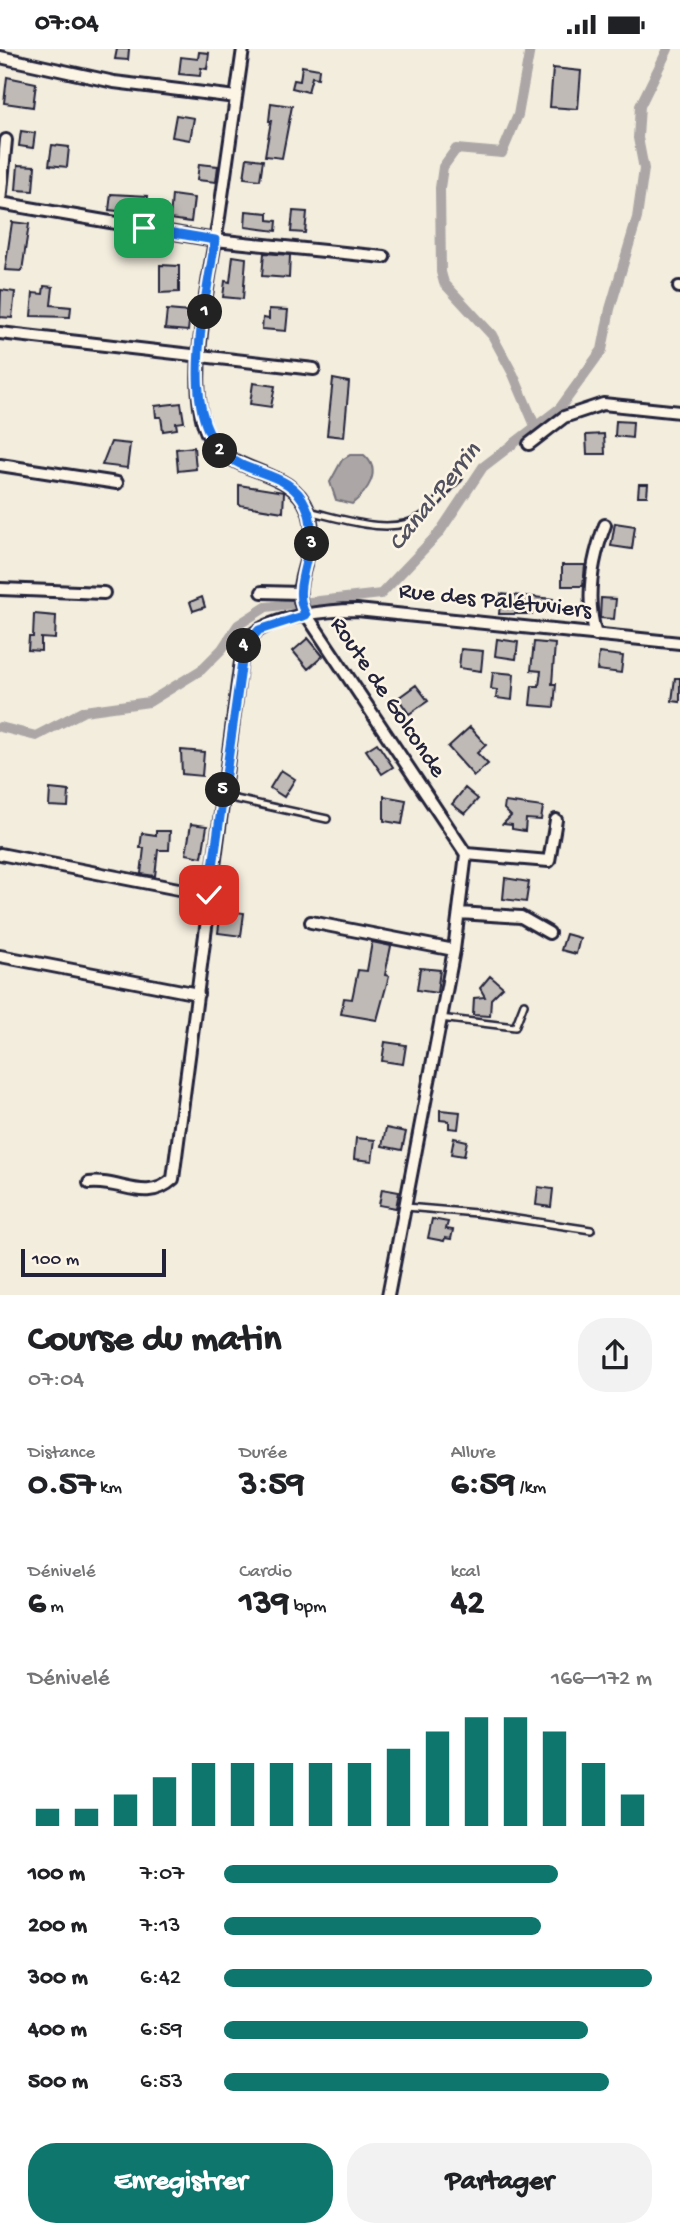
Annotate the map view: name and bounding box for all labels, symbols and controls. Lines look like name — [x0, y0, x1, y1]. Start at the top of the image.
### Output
text: 07:04 — [35, 9, 99, 40]
pin — [114, 198, 174, 258]
icon: arrive — [125, 209, 163, 247]
pin: 1 — [188, 295, 222, 329]
text: 1 — [201, 300, 208, 323]
pin: 2 — [202, 433, 238, 469]
water label: Canal Perrin — [383, 437, 490, 559]
text: 2 — [215, 439, 224, 462]
pin: 3 — [294, 526, 330, 561]
text: 3 — [307, 532, 316, 555]
street label: Rue des Palétuviers — [397, 577, 594, 627]
street label: Route de Golconde — [323, 612, 452, 784]
pin: 4 — [226, 629, 262, 663]
text: 4 — [239, 634, 248, 657]
pin: 5 — [206, 773, 241, 807]
text: 5 — [218, 778, 228, 801]
pin — [179, 865, 239, 925]
icon: check — [190, 876, 228, 914]
scale bar — [21, 1247, 166, 1278]
text: 100 m — [32, 1249, 79, 1272]
button: share — [578, 1318, 652, 1392]
text: Course du matin — [28, 1319, 281, 1363]
text: 07:04 — [28, 1367, 84, 1394]
text: Distance — [28, 1442, 95, 1465]
text: Durée — [239, 1442, 287, 1465]
text: Allure — [451, 1442, 496, 1465]
text: 0.57 — [28, 1465, 95, 1506]
text: 3:59 — [239, 1465, 304, 1506]
text: 6:59 — [451, 1465, 515, 1506]
text: km — [95, 1477, 122, 1500]
text: /km — [515, 1477, 546, 1500]
text: Dénivelé — [28, 1561, 96, 1584]
text: Cardio — [239, 1561, 292, 1584]
text: kcal — [451, 1561, 480, 1584]
text: 6 — [28, 1584, 46, 1625]
text: 139 — [239, 1584, 289, 1625]
text: 42 — [451, 1584, 484, 1625]
text: m — [46, 1596, 64, 1619]
text: bpm — [289, 1596, 327, 1619]
text: Dénivelé — [28, 1666, 110, 1693]
text: 166–172 m — [551, 1666, 652, 1693]
text: 100 m — [28, 1861, 85, 1888]
text: 7:07 — [140, 1861, 184, 1888]
text: 200 m — [28, 1913, 87, 1940]
text: 7:13 — [140, 1913, 180, 1940]
text: 300 m — [28, 1965, 88, 1992]
text: 6:42 — [140, 1965, 181, 1992]
text: 400 m — [28, 2017, 87, 2044]
text: 6:59 — [140, 2017, 183, 2044]
text: 500 m — [28, 2069, 88, 2096]
text: 6:53 — [140, 2069, 183, 2096]
button: Enregistrer — [28, 2143, 333, 2223]
button: Partager — [347, 2143, 652, 2223]

